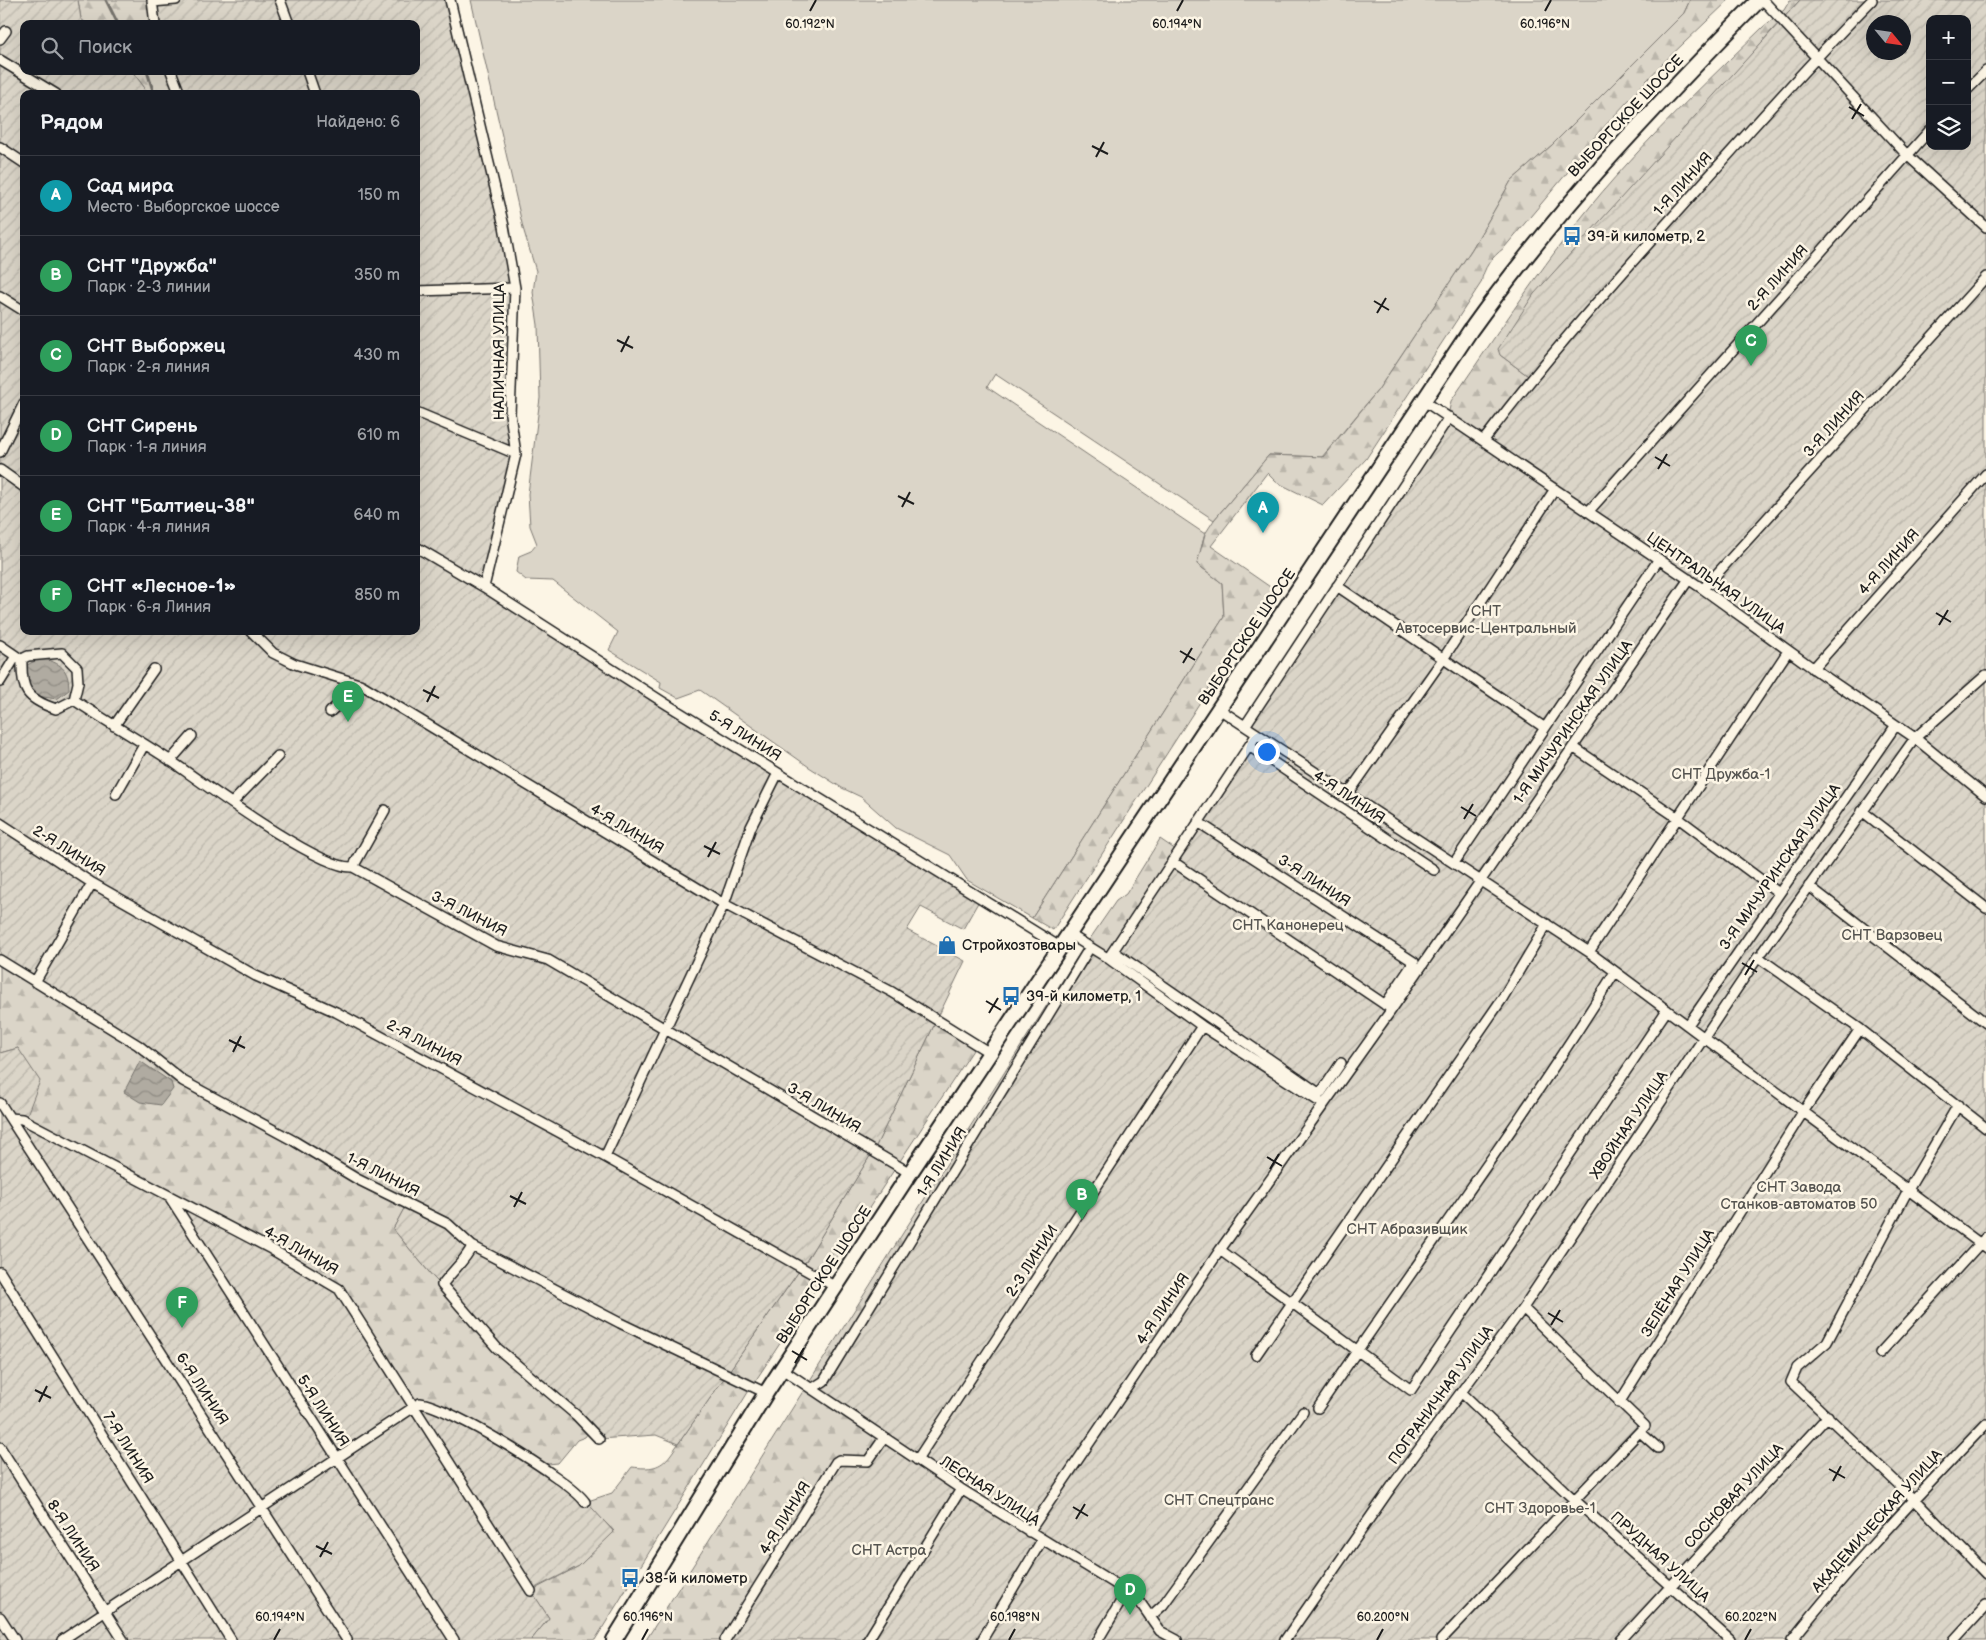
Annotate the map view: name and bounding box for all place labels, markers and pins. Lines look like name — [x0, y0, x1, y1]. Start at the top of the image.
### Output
bus stop icon: 39-й километр, 2 — [1561, 225, 1583, 247]
place label: 39-й километр, 2 — [1587, 227, 1705, 246]
pin: C — [1735, 325, 1767, 366]
pin: A — [1247, 492, 1279, 533]
pin: E — [332, 681, 364, 722]
shop icon: Стройхозтовары — [936, 934, 958, 956]
place label: Стройхозтовары — [962, 936, 1076, 955]
bus stop icon: 39-й километр, 1 — [1000, 985, 1022, 1007]
place label: 39-й километр, 1 — [1026, 987, 1141, 1006]
pin: B — [1066, 1179, 1098, 1220]
pin: F — [166, 1287, 198, 1328]
bus stop icon: 38-й километр — [619, 1567, 641, 1589]
place label: 38-й километр — [645, 1569, 748, 1588]
pin: D — [1114, 1574, 1146, 1615]

